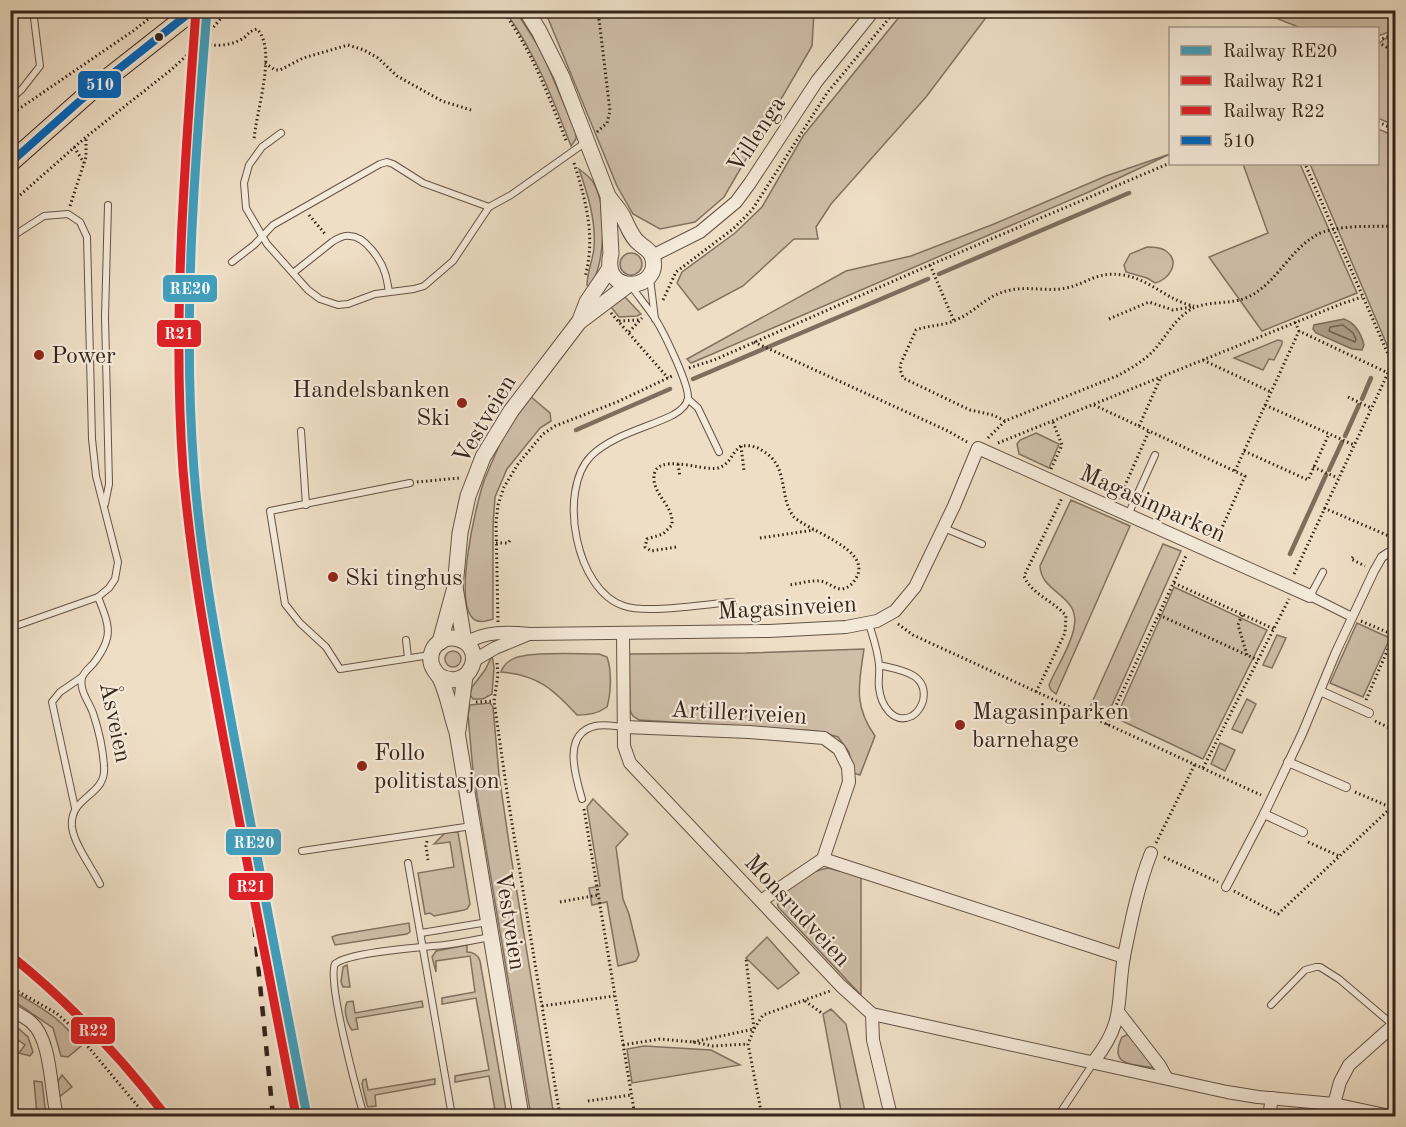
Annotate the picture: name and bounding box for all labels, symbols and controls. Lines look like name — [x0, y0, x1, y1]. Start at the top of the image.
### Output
legend — [1169, 27, 1379, 165]
unlabelled marker — [153, 31, 165, 43]
text: Railway RE20 — [1223, 43, 1337, 61]
line badge: 510 — [77, 70, 122, 99]
text: Railway R21 — [1223, 73, 1325, 91]
text: 510 — [86, 78, 114, 94]
street label: Villenga — [724, 92, 791, 178]
text: Railway R22 — [1223, 103, 1325, 121]
text: 510 — [1223, 133, 1254, 151]
line badge: RE20 — [162, 274, 218, 303]
text: RE20 — [169, 282, 211, 298]
line badge: R21 — [156, 319, 202, 348]
text: R21 — [164, 327, 194, 343]
place label: Power — [51, 345, 116, 369]
marker: Power — [32, 348, 46, 362]
street label: Vestveien — [450, 371, 522, 469]
place label: Handelsbanken Ski — [292, 379, 450, 431]
marker: Handelsbanken Ski — [455, 396, 469, 410]
street label: Magasinparken — [1075, 462, 1229, 548]
place label: Ski tinghus — [345, 567, 463, 591]
marker: Ski tinghus — [326, 570, 340, 584]
street label: Magasinveien — [717, 593, 858, 625]
street label: Åsveien — [94, 679, 139, 765]
street label: Artilleriveien — [670, 698, 808, 730]
place label: Magasinparken barnehage — [972, 701, 1129, 753]
marker: Magasinparken barnehage — [953, 718, 967, 732]
place label: Follo politistasjon — [374, 742, 500, 794]
marker: Follo politistasjon — [355, 759, 369, 773]
line badge: RE20 — [225, 828, 282, 856]
text: RE20 — [233, 836, 275, 852]
street label: Monsrudveien — [739, 851, 854, 972]
street label: Vestveien — [489, 870, 529, 972]
line badge: R21 — [228, 872, 274, 901]
text: R21 — [236, 880, 266, 896]
line badge: R22 — [70, 1016, 116, 1045]
text: R22 — [78, 1024, 108, 1040]

